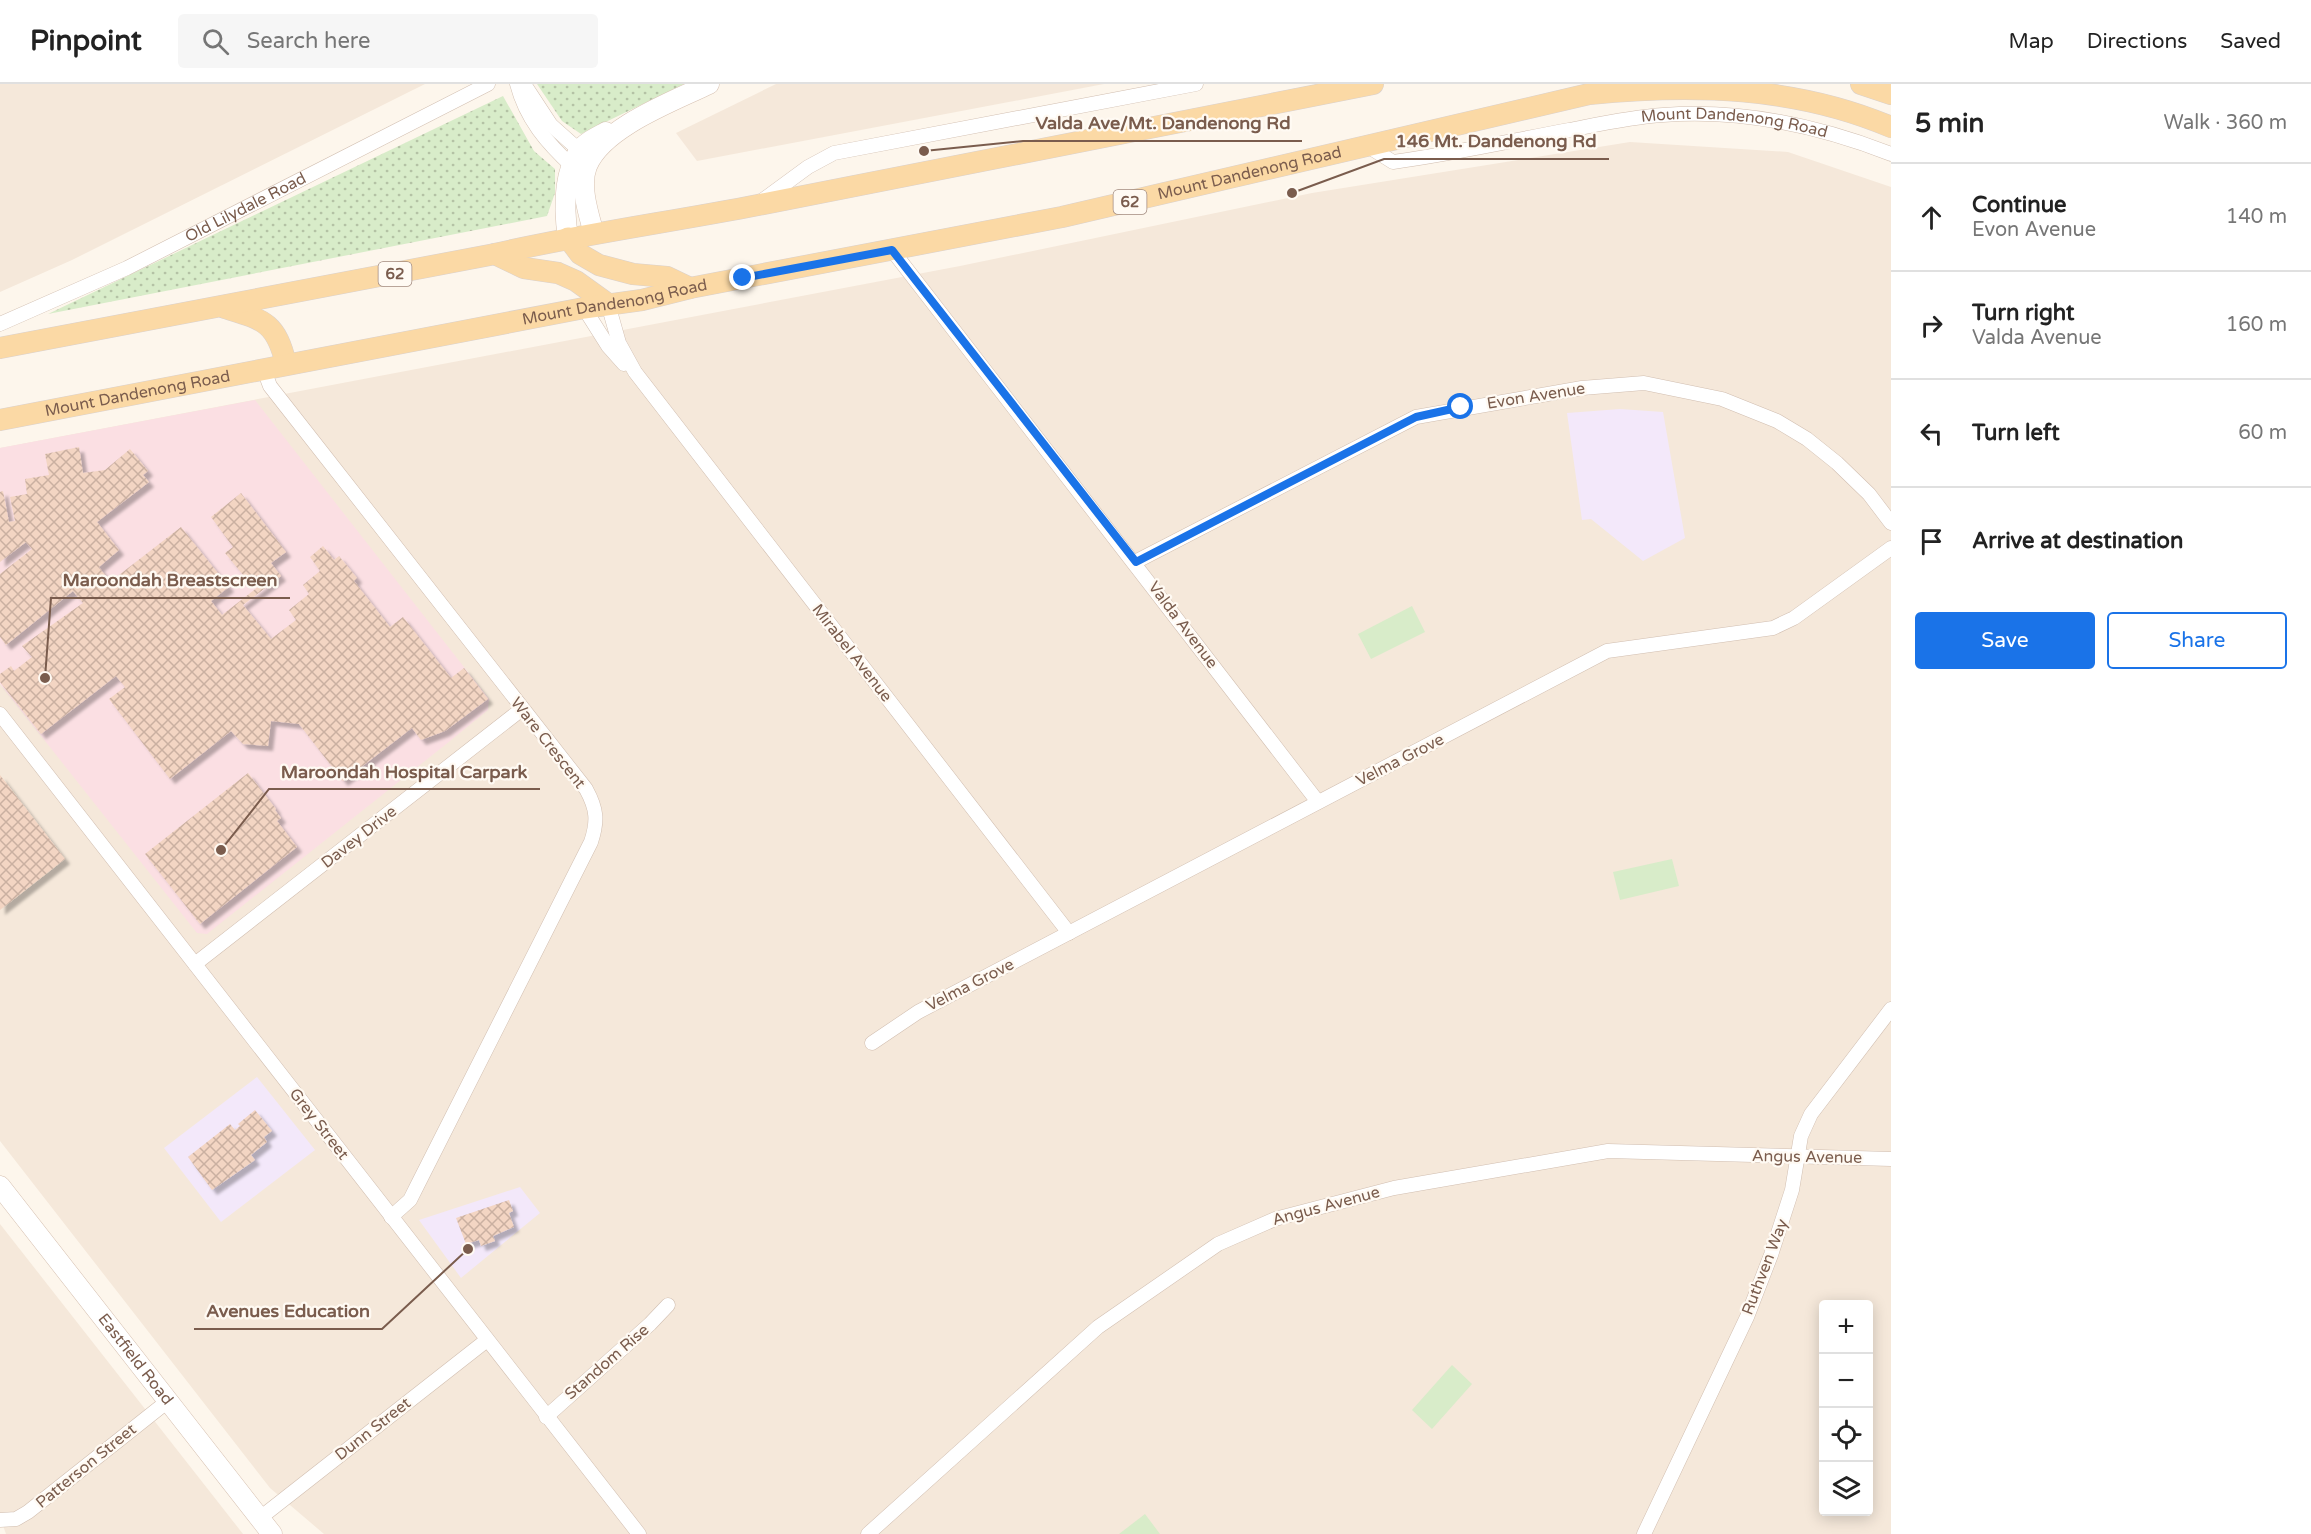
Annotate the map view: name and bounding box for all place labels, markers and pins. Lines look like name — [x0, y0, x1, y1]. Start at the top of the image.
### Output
callout: Valda Ave/Mt. Dandenong Rd — [1023, 105, 1302, 141]
callout: 146 Mt. Dandenong Rd — [1384, 123, 1609, 159]
callout: Maroondah Breastscreen — [51, 562, 290, 598]
callout: Maroondah Hospital Carpark — [269, 753, 540, 789]
callout: Avenues Education — [194, 1293, 382, 1329]

